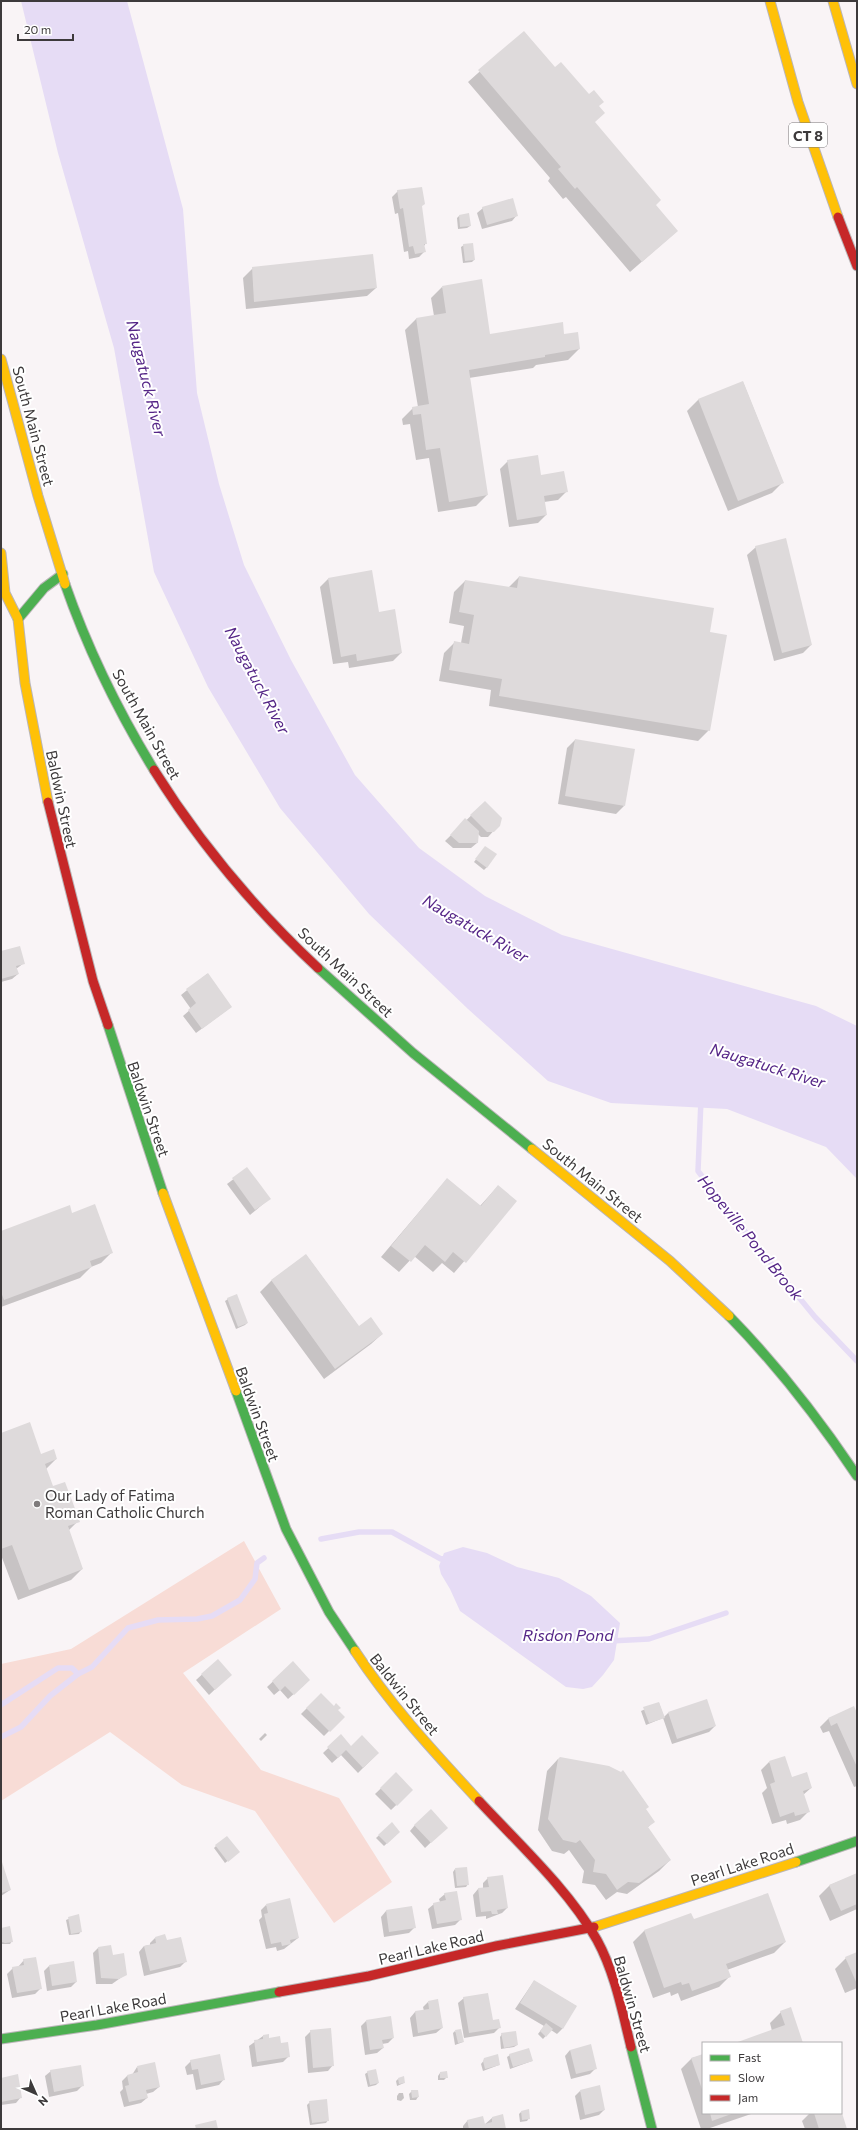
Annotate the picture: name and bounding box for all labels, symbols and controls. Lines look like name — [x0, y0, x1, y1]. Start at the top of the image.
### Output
scale bar — [18, 16, 73, 42]
text: 20 m — [24, 22, 51, 36]
road number: CT 8 — [789, 123, 827, 147]
water label: Naugatuck River — [123, 318, 171, 439]
street label: South Main Street — [9, 364, 59, 488]
water label: Naugatuck River — [222, 623, 295, 738]
street label: South Main Street — [109, 666, 185, 782]
street label: Baldwin Street — [43, 748, 81, 850]
water label: Naugatuck River — [420, 890, 533, 966]
street label: South Main Street — [295, 923, 397, 1021]
water label: Naugatuck River — [708, 1038, 828, 1092]
street label: Baldwin Street — [124, 1059, 174, 1159]
street label: South Main Street — [539, 1134, 647, 1226]
water label: Hopeville Pond Brook — [694, 1170, 808, 1304]
street label: Baldwin Street — [232, 1364, 284, 1464]
place label: Our Lady of Fatima Roman Catholic Church — [45, 1486, 205, 1521]
marker: Our Lady of Fatima Roman Catholic Church — [32, 1499, 42, 1509]
water label: Risdon Pond — [523, 1625, 614, 1644]
street label: Baldwin Street — [367, 1650, 443, 1738]
street label: Pearl Lake Road — [688, 1839, 796, 1889]
street label: Pearl Lake Road — [377, 1926, 485, 1968]
street label: Baldwin Street — [611, 1954, 655, 2054]
street label: Pearl Lake Road — [58, 1989, 168, 2025]
legend — [702, 2042, 842, 2114]
text: Fast — [738, 2050, 761, 2064]
text: Slow — [738, 2070, 765, 2084]
north arrow — [16, 2074, 56, 2114]
text: Jam — [738, 2090, 758, 2105]
text: N — [36, 2094, 51, 2109]

